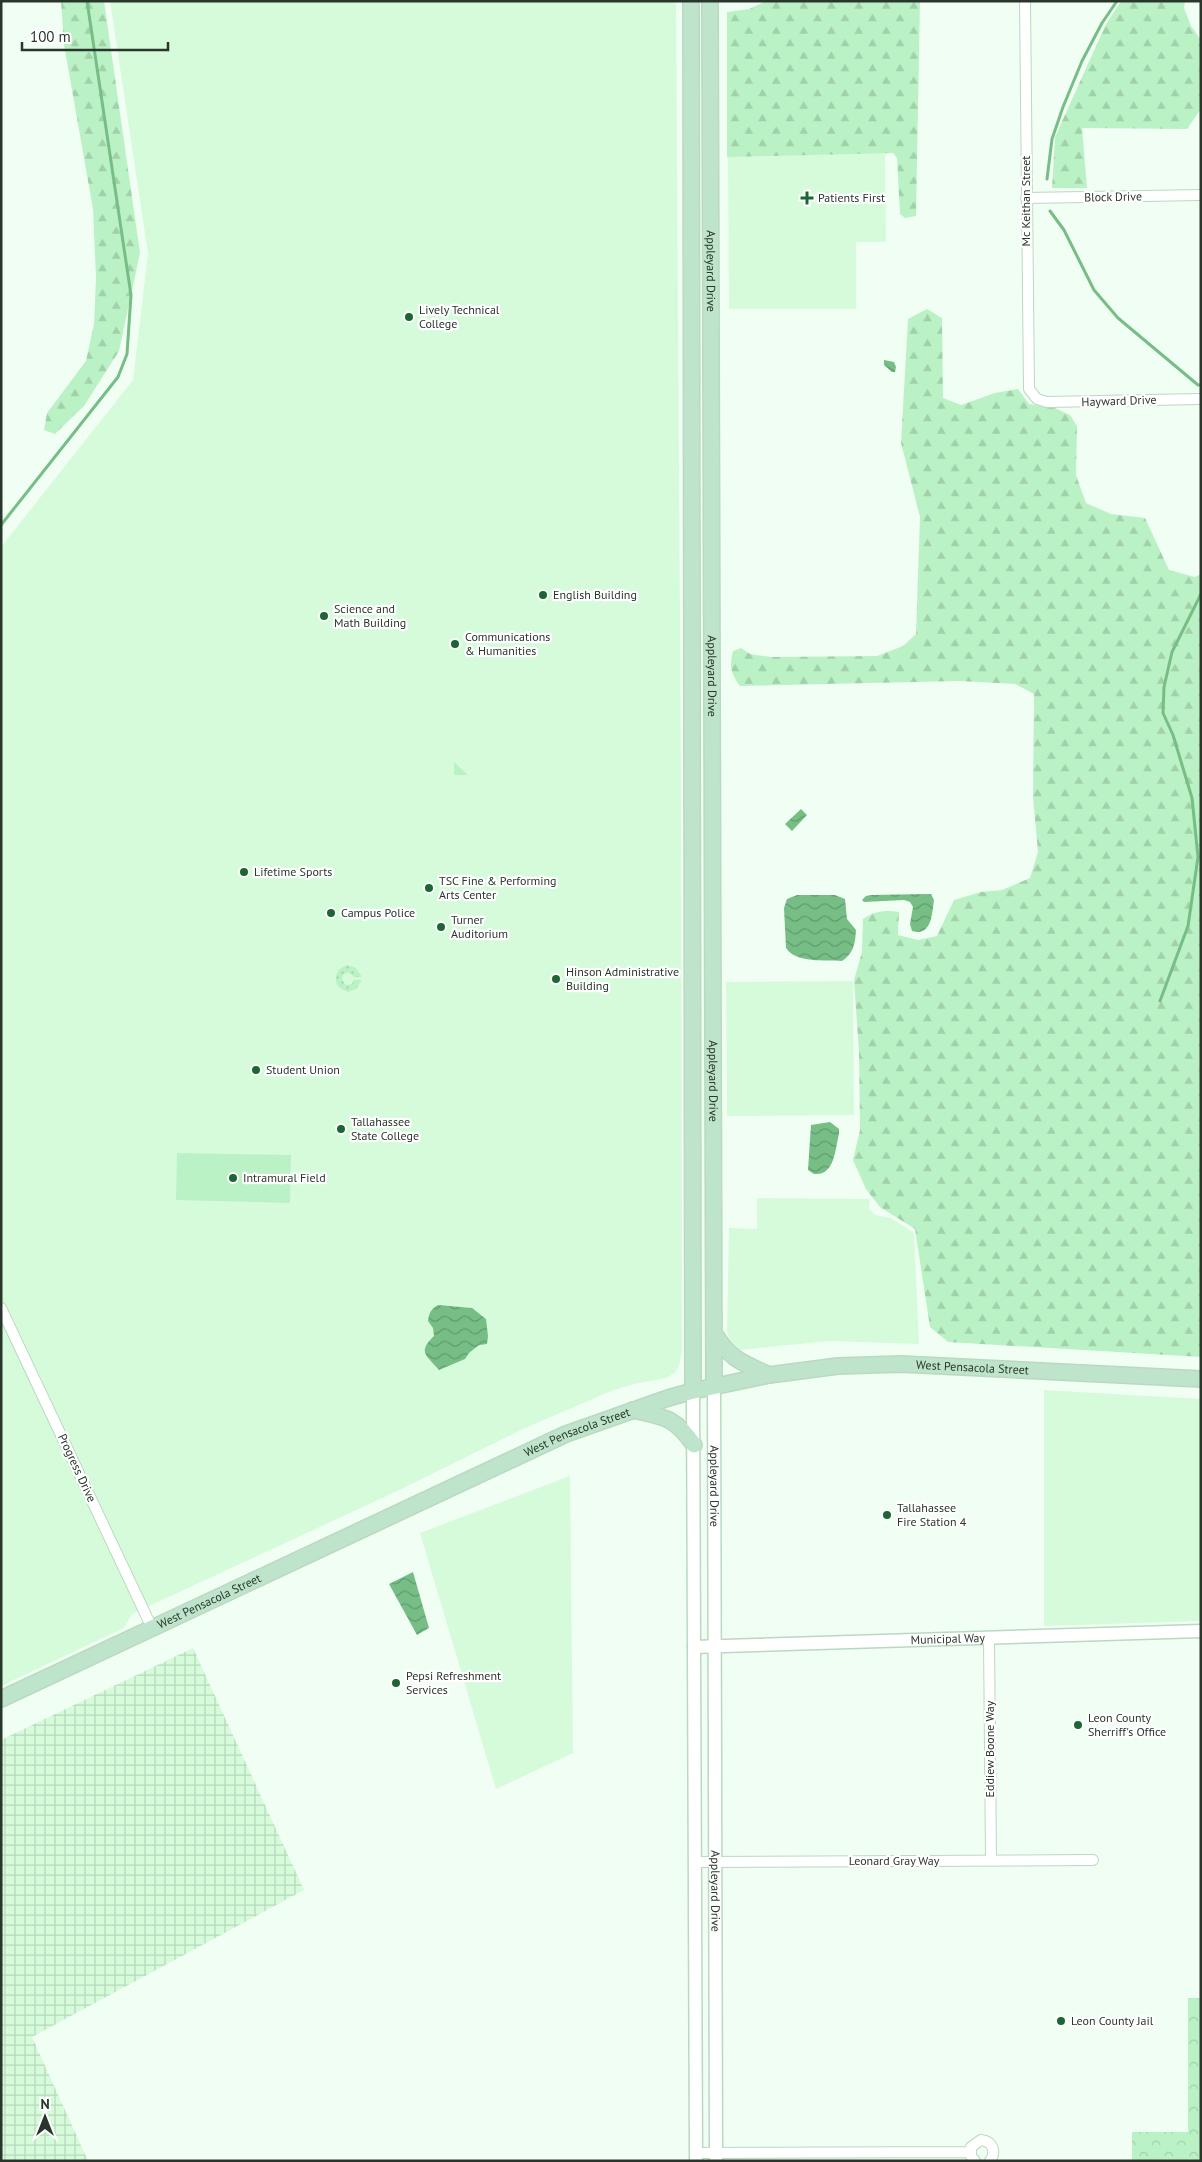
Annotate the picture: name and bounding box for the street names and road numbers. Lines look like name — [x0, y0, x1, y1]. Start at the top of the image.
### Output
street label: Mc Keithan Street — [1018, 156, 1033, 246]
street label: Block Drive — [1084, 188, 1142, 205]
street label: Appleyard Drive — [704, 230, 719, 312]
street label: Hayward Drive — [1081, 392, 1157, 409]
street label: Appleyard Drive — [705, 635, 720, 717]
street label: Appleyard Drive — [706, 1040, 721, 1122]
street label: West Pensacola Street — [916, 1357, 1029, 1377]
street label: West Pensacola Street — [521, 1404, 632, 1460]
street label: Progress Drive — [55, 1431, 100, 1504]
street label: Appleyard Drive — [707, 1445, 722, 1527]
street label: West Pensacola Street — [155, 1570, 263, 1632]
street label: Municipal Way — [910, 1630, 986, 1647]
street label: Eddiew Boone Way — [982, 1700, 997, 1797]
street label: Appleyard Drive — [708, 1850, 723, 1932]
street label: Leonard Gray Way — [849, 1853, 940, 1868]

